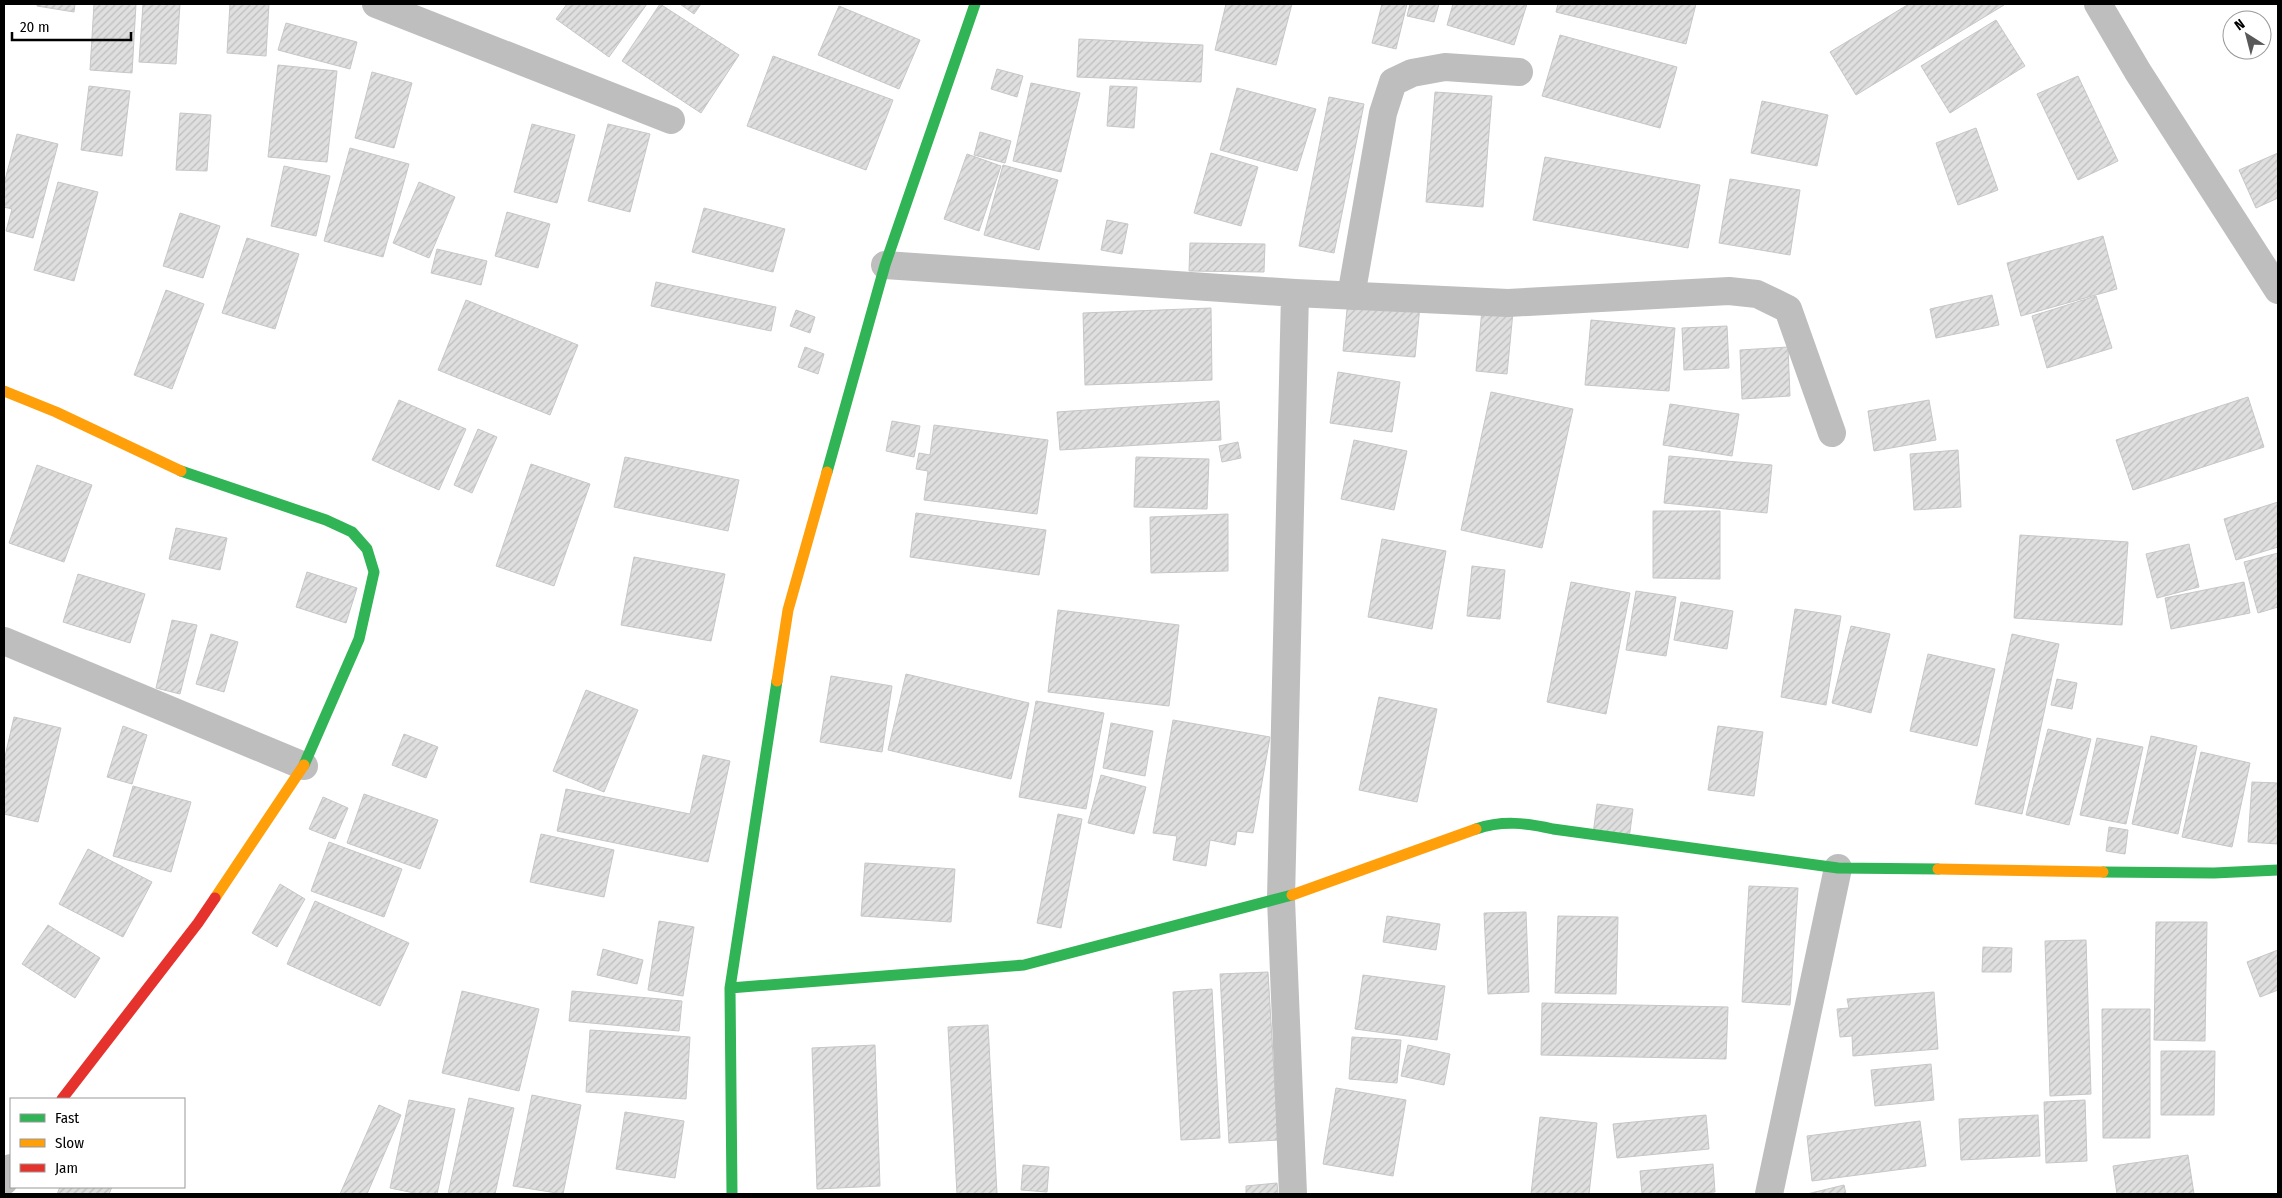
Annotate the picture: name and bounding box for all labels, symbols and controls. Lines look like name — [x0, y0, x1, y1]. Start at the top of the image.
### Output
scale bar — [12, 10, 131, 42]
north arrow — [2222, 10, 2272, 60]
text: N — [2231, 16, 2248, 34]
text: 20 m — [20, 18, 50, 36]
legend — [10, 1098, 185, 1188]
text: Fast — [55, 1109, 79, 1127]
text: Slow — [55, 1134, 84, 1152]
text: Jam — [55, 1159, 78, 1177]

